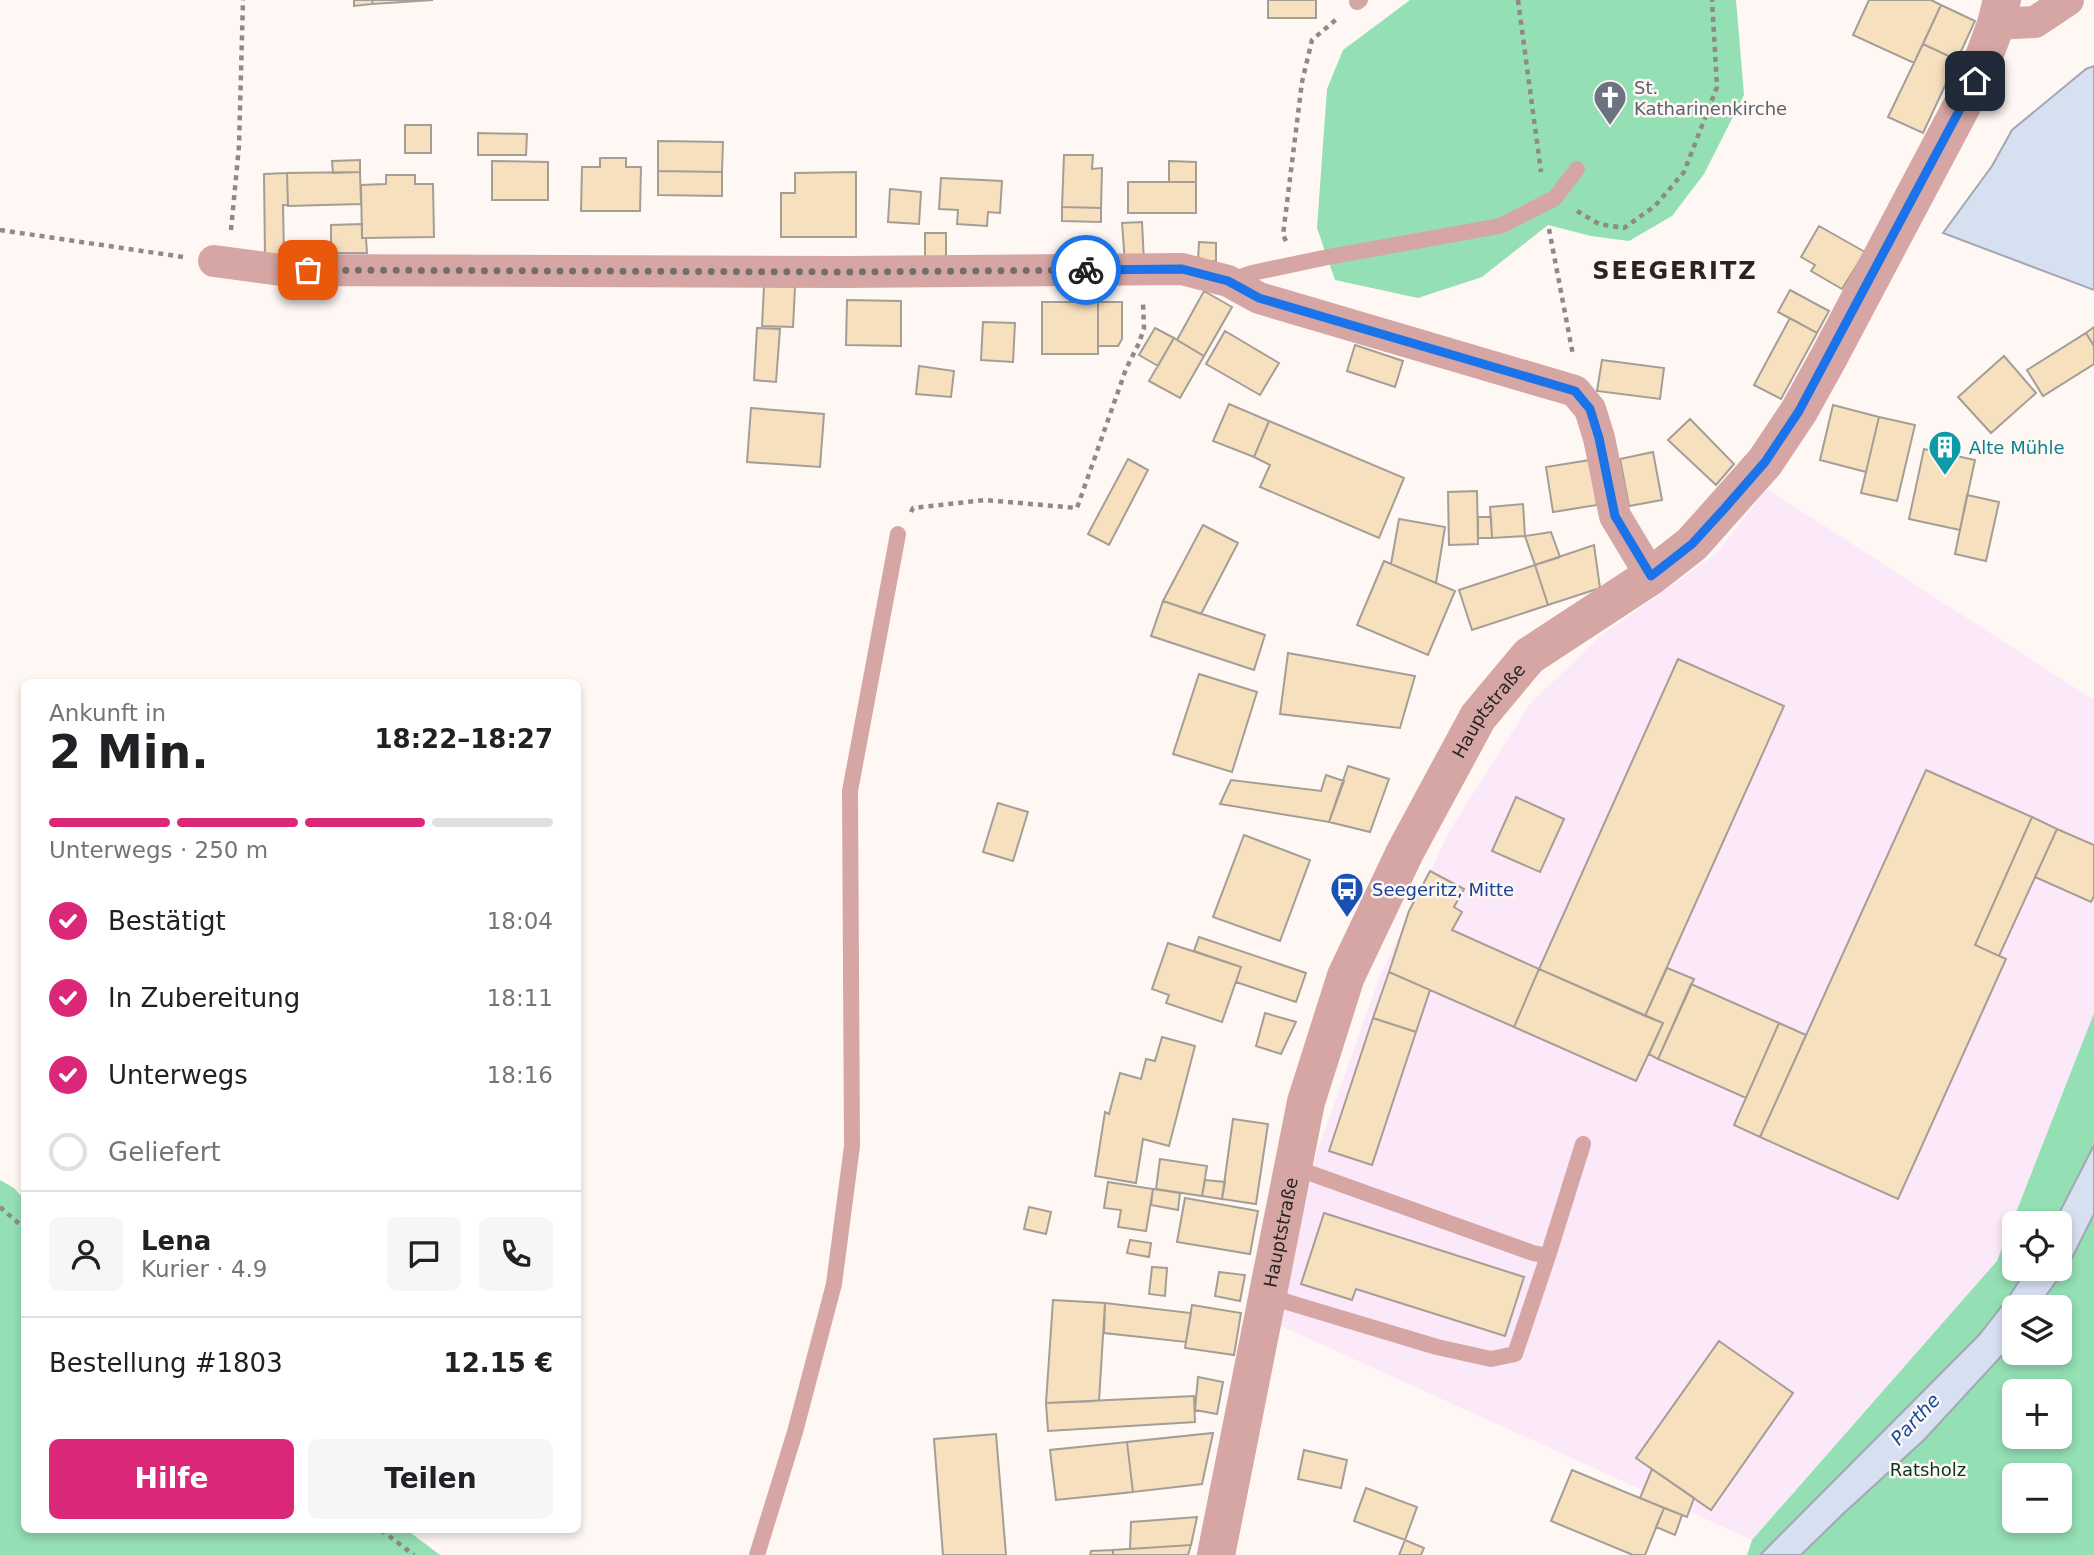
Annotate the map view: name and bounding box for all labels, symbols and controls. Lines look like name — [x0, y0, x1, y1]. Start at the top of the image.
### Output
pin — [1945, 51, 2005, 111]
icon: home — [1956, 62, 1994, 100]
place label: St. Katharinenkirche — [1634, 77, 1787, 119]
church icon: St. Katharinenkirche — [1591, 78, 1629, 127]
courier — [1051, 235, 1121, 305]
pin — [278, 240, 338, 300]
icon: bag — [289, 251, 327, 289]
icon: bike — [1067, 251, 1105, 289]
district label: SEEGERITZ — [1592, 257, 1758, 285]
building icon: Alte Mühle — [1926, 428, 1964, 477]
place label: Alte Mühle — [1969, 437, 2065, 458]
street label: Hauptstraße — [1447, 659, 1529, 761]
text: Ankunft in — [49, 700, 166, 726]
text: 18:22–18:27 — [374, 724, 553, 754]
text: 2 Min. — [49, 725, 209, 779]
text: Unterwegs · 250 m — [49, 837, 268, 863]
bus stop icon: Seegeritz, Mitte — [1328, 870, 1366, 919]
place label: Seegeritz, Mitte — [1372, 879, 1514, 900]
icon: check — [49, 902, 87, 940]
text: Bestätigt — [108, 906, 226, 936]
text: 18:04 — [487, 908, 553, 934]
icon: check — [49, 979, 87, 1017]
text: In Zubereitung — [108, 983, 300, 1013]
text: 18:11 — [487, 985, 553, 1011]
icon: check — [49, 1056, 87, 1094]
text: Unterwegs — [108, 1060, 248, 1090]
text: 18:16 — [487, 1062, 553, 1088]
text: Geliefert — [108, 1137, 221, 1167]
street label: Hauptstraße — [1259, 1175, 1301, 1289]
map controls — [2002, 1211, 2072, 1533]
button: locate — [2002, 1211, 2072, 1281]
button: person — [49, 1217, 123, 1291]
button: chat — [387, 1217, 461, 1291]
button: phone — [479, 1217, 553, 1291]
text: Lena — [141, 1226, 211, 1256]
text: Kurier · 4.9 — [141, 1256, 267, 1282]
button: layers — [2002, 1295, 2072, 1365]
text: Bestellung #1803 — [49, 1348, 283, 1378]
text: 12.15 € — [444, 1348, 553, 1378]
button: + — [2002, 1379, 2072, 1449]
water label: Parthe — [1886, 1389, 1944, 1449]
button: Hilfe — [49, 1439, 294, 1519]
button: Teilen — [308, 1439, 553, 1519]
park label: Ratsholz — [1890, 1459, 1966, 1480]
button: − — [2002, 1463, 2072, 1533]

